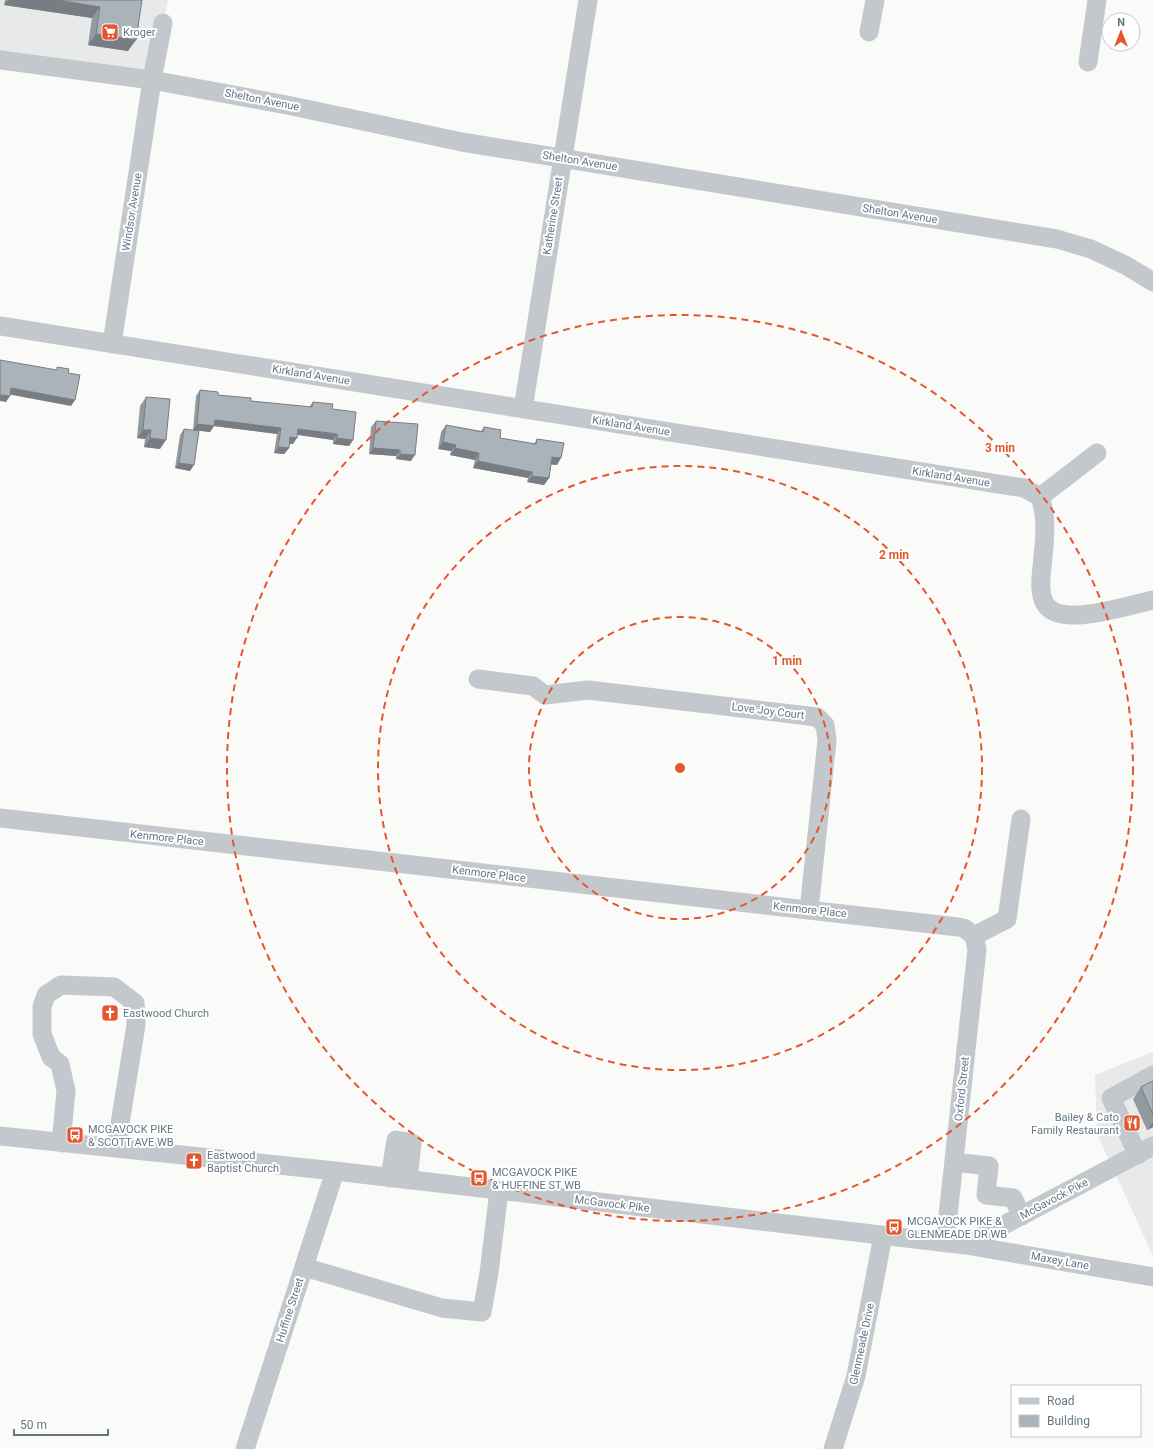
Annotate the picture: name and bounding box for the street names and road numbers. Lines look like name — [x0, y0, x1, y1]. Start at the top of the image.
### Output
street label: Shelton Avenue — [224, 86, 301, 114]
street label: Shelton Avenue — [542, 149, 619, 173]
street label: Windsor Avenue — [119, 172, 145, 252]
street label: Katherine Street — [540, 176, 566, 256]
street label: Shelton Avenue — [862, 202, 939, 226]
street label: Kirkland Avenue — [271, 362, 351, 388]
street label: Kirkland Avenue — [591, 413, 671, 439]
street label: Kirkland Avenue — [911, 464, 991, 490]
street label: Love Joy Court — [731, 700, 806, 722]
street label: Kenmore Place — [130, 828, 205, 848]
street label: Kenmore Place — [451, 863, 527, 885]
street label: Kenmore Place — [773, 900, 848, 920]
street label: Oxford Street — [952, 1056, 972, 1122]
street label: McGavock Pike — [1018, 1176, 1090, 1222]
street label: McGavock Pike — [574, 1193, 650, 1215]
street label: Maxey Lane — [1030, 1250, 1090, 1273]
street label: Huffine Street — [273, 1276, 307, 1344]
street label: Glenmeade Drive — [847, 1302, 877, 1386]

